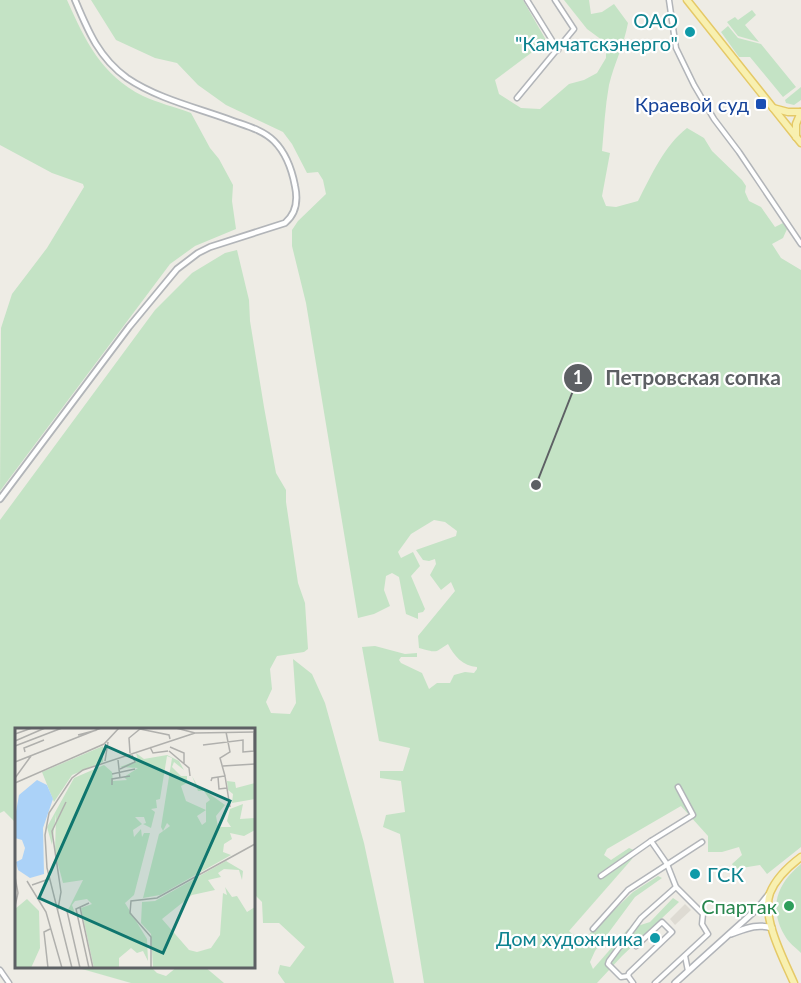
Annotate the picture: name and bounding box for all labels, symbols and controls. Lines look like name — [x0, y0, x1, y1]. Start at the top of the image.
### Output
place label: ОАО "Камчатскэнерго" — [515, 8, 678, 55]
marker: ОАО "Камчатскэнерго" — [683, 25, 697, 39]
place label: Краевой суд — [635, 92, 749, 116]
marker: Краевой суд — [754, 97, 768, 111]
callout: Петровская сопка — [563, 358, 793, 397]
text: Петровская сопка — [605, 364, 781, 389]
text: 1 — [573, 366, 583, 388]
inset map — [15, 728, 255, 968]
place label: ГСК — [707, 862, 744, 886]
marker: ГСК — [688, 867, 702, 881]
place label: Спартак — [701, 894, 778, 918]
marker: Спартак — [782, 899, 796, 913]
place label: Дом художника — [496, 926, 643, 950]
marker: Дом художника — [648, 931, 662, 945]

